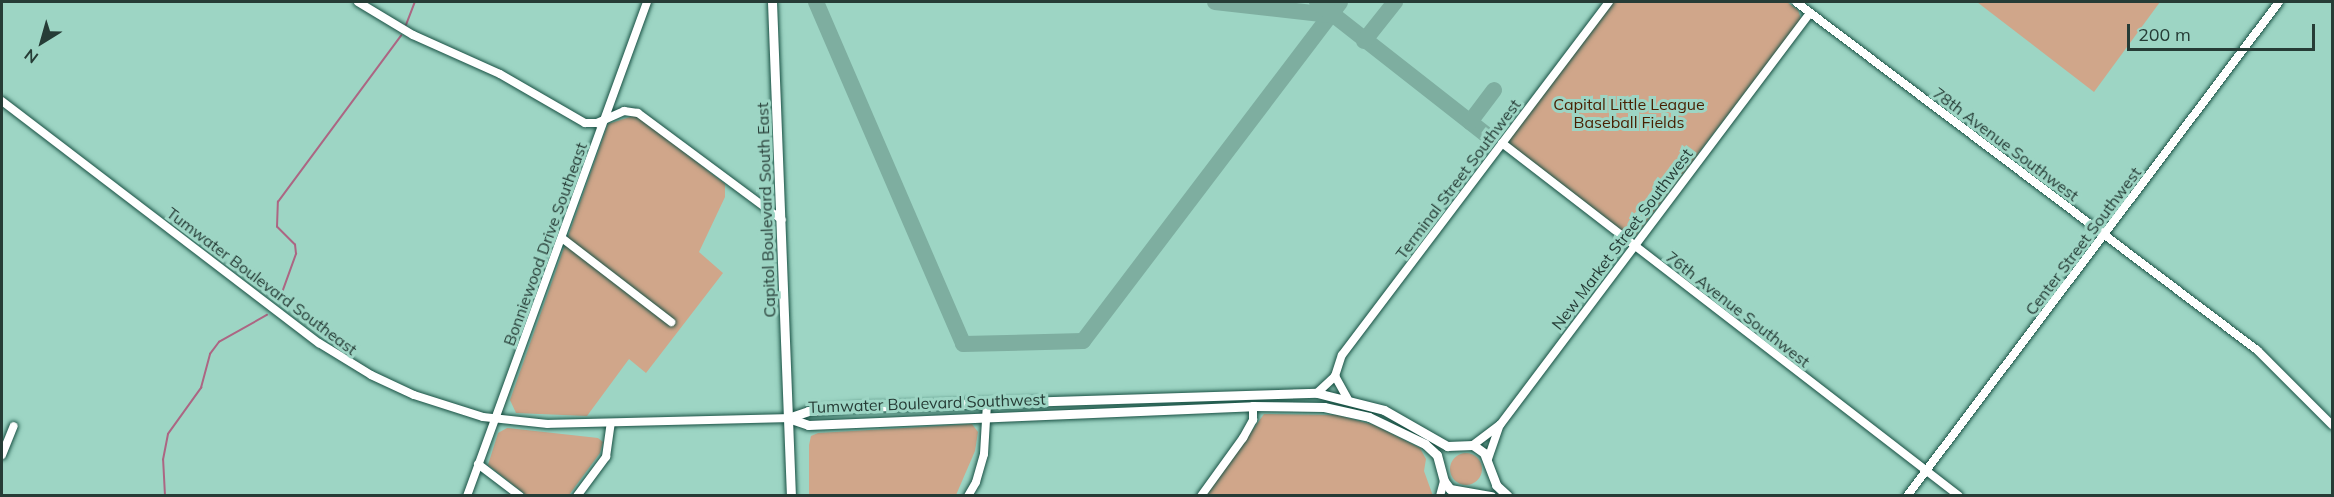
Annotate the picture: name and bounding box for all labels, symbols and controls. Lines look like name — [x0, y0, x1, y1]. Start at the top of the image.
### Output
north arrow — [12, 12, 72, 72]
scale bar — [2130, 12, 2318, 50]
text: 200 m — [2138, 23, 2191, 46]
text: N — [20, 45, 42, 68]
street label: 78th Avenue Southwest — [1929, 83, 2083, 205]
park label: Capital Little League Baseball Fields — [1553, 94, 1705, 132]
street label: Terminal Street Southwest — [1392, 95, 1524, 263]
street label: Capitol Boulevard South East — [753, 102, 779, 318]
street label: Bonniewood Drive Southeast — [499, 140, 591, 348]
street label: New Market Street Southwest — [1548, 145, 1696, 333]
street label: Center Street Southwest — [2021, 163, 2145, 319]
street label: Tumwater Boulevard Southeast — [163, 203, 361, 359]
street label: 76th Avenue Southwest — [1662, 247, 1814, 371]
street label: Tumwater Boulevard Southwest — [808, 389, 1046, 417]

